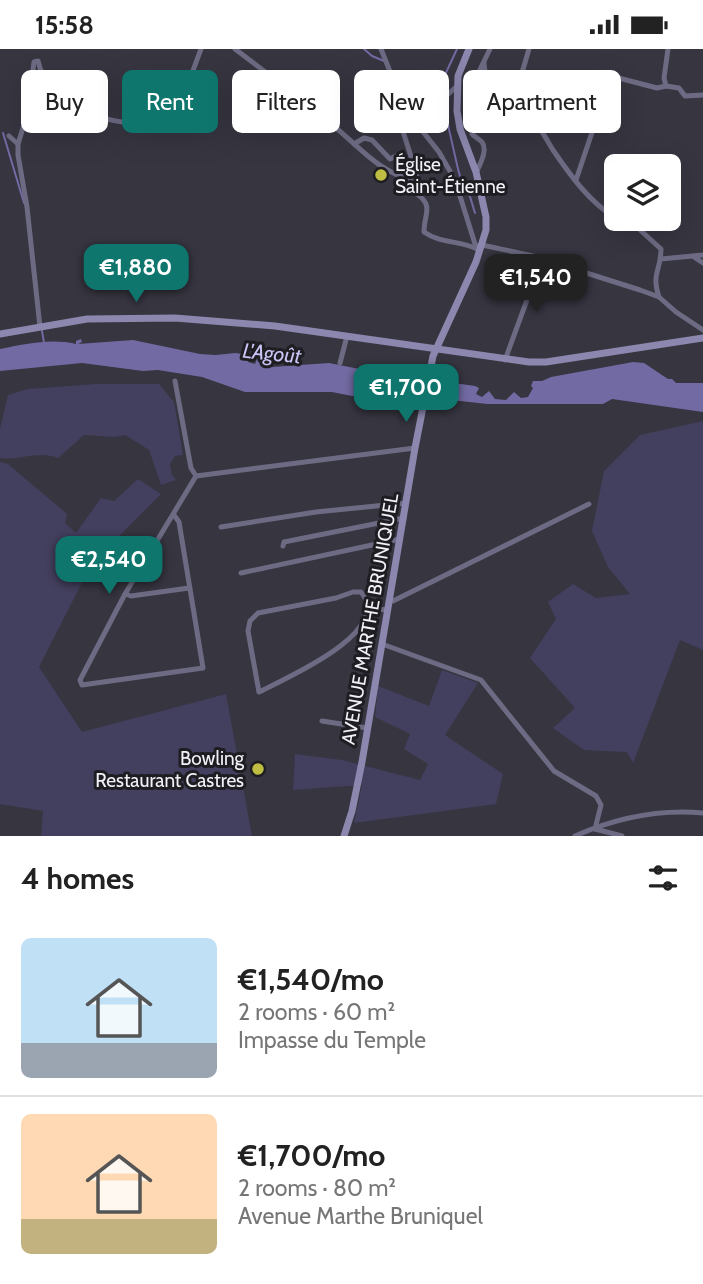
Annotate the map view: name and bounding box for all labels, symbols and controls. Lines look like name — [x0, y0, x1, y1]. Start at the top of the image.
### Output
text: 15:58 — [35, 9, 94, 41]
chip: Buy — [21, 70, 108, 133]
chip: Rent — [122, 70, 218, 133]
chip: Filters — [232, 70, 340, 133]
chip: New — [354, 70, 449, 133]
chip: Apartment — [463, 70, 621, 133]
place label: Église Saint-Étienne — [395, 152, 506, 198]
map controls — [604, 154, 681, 231]
button: layers — [604, 154, 681, 231]
marker: Église Saint-Étienne — [373, 167, 389, 183]
pin: €1,880 — [79, 245, 193, 304]
text: €1,880 — [100, 253, 172, 281]
pin: €1,540 — [479, 254, 593, 314]
text: €1,540 — [500, 263, 572, 291]
water label: L'Agoût — [241, 337, 303, 369]
pin: €1,700 — [349, 365, 463, 424]
text: €1,700 — [370, 373, 442, 401]
street label: AVENUE MARTHE BRUNIQUEL — [337, 491, 404, 746]
pin: €2,540 — [52, 537, 166, 596]
text: €2,540 — [71, 545, 147, 573]
place label: Bowling Restaurant Castres — [95, 747, 245, 792]
marker: Bowling Restaurant Castres — [250, 761, 266, 777]
icon: filters — [644, 859, 682, 897]
text: 4 homes — [21, 860, 134, 897]
text: €1,540/mo — [238, 961, 384, 998]
icon: home — [77, 966, 161, 1050]
text: 2 rooms · 60 m² — [238, 998, 395, 1026]
text: Impasse du Temple — [238, 1026, 426, 1054]
text: €1,700/mo — [238, 1137, 385, 1174]
icon: home — [77, 1142, 161, 1226]
text: 2 rooms · 80 m² — [238, 1174, 396, 1202]
text: Avenue Marthe Bruniquel — [238, 1202, 483, 1230]

